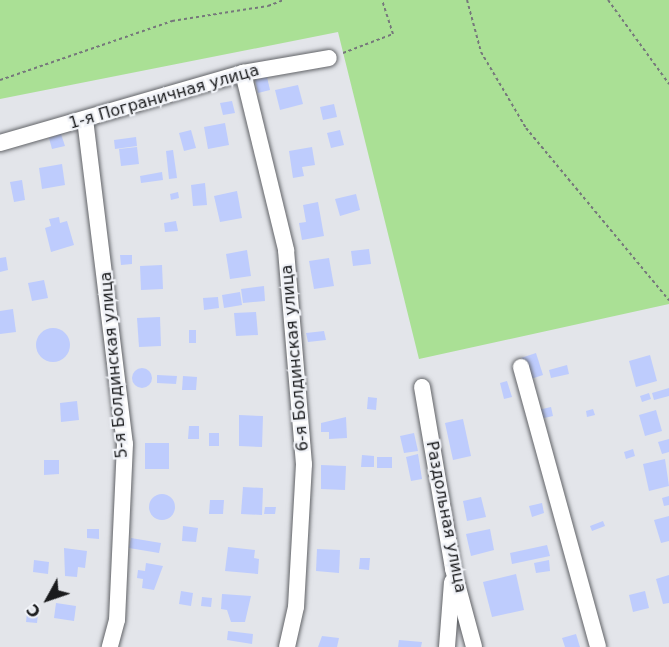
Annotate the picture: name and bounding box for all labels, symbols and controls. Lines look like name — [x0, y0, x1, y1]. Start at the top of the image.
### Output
street label: 1-я Пограничная улица — [67, 61, 261, 133]
street label: 6-я Болдинская улица — [277, 264, 313, 452]
street label: 5-я Болдинская улица — [96, 271, 132, 459]
street label: Раздольная улица — [422, 439, 470, 595]
north arrow — [18, 569, 78, 629]
text: С — [23, 600, 45, 621]

